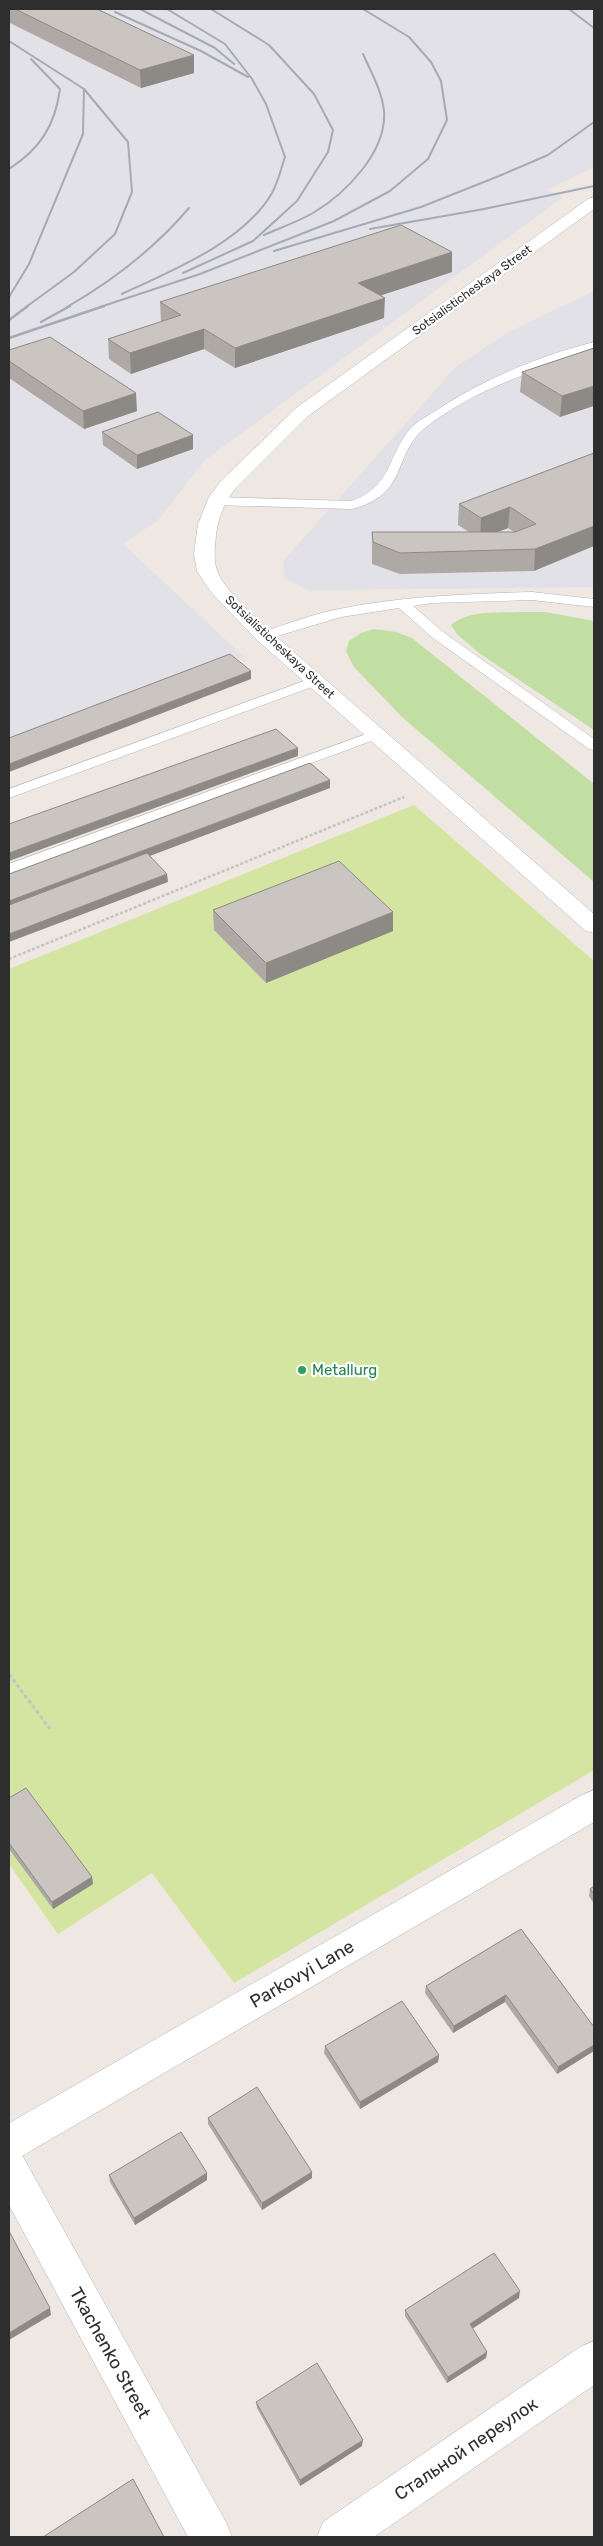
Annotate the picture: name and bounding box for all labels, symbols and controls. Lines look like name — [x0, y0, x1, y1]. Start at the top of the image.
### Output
street label: Sotsialisticheskaya Street — [410, 242, 535, 338]
street label: Sotsialisticheskaya Street — [223, 593, 338, 701]
place label: Metallurg — [312, 1361, 377, 1379]
marker: Metallurg — [296, 1364, 308, 1376]
street label: Parkovyi Lane — [246, 1935, 358, 2013]
street label: Tkachenko Street — [65, 2284, 155, 2422]
street label: Стальной переулок — [390, 2393, 542, 2505]

